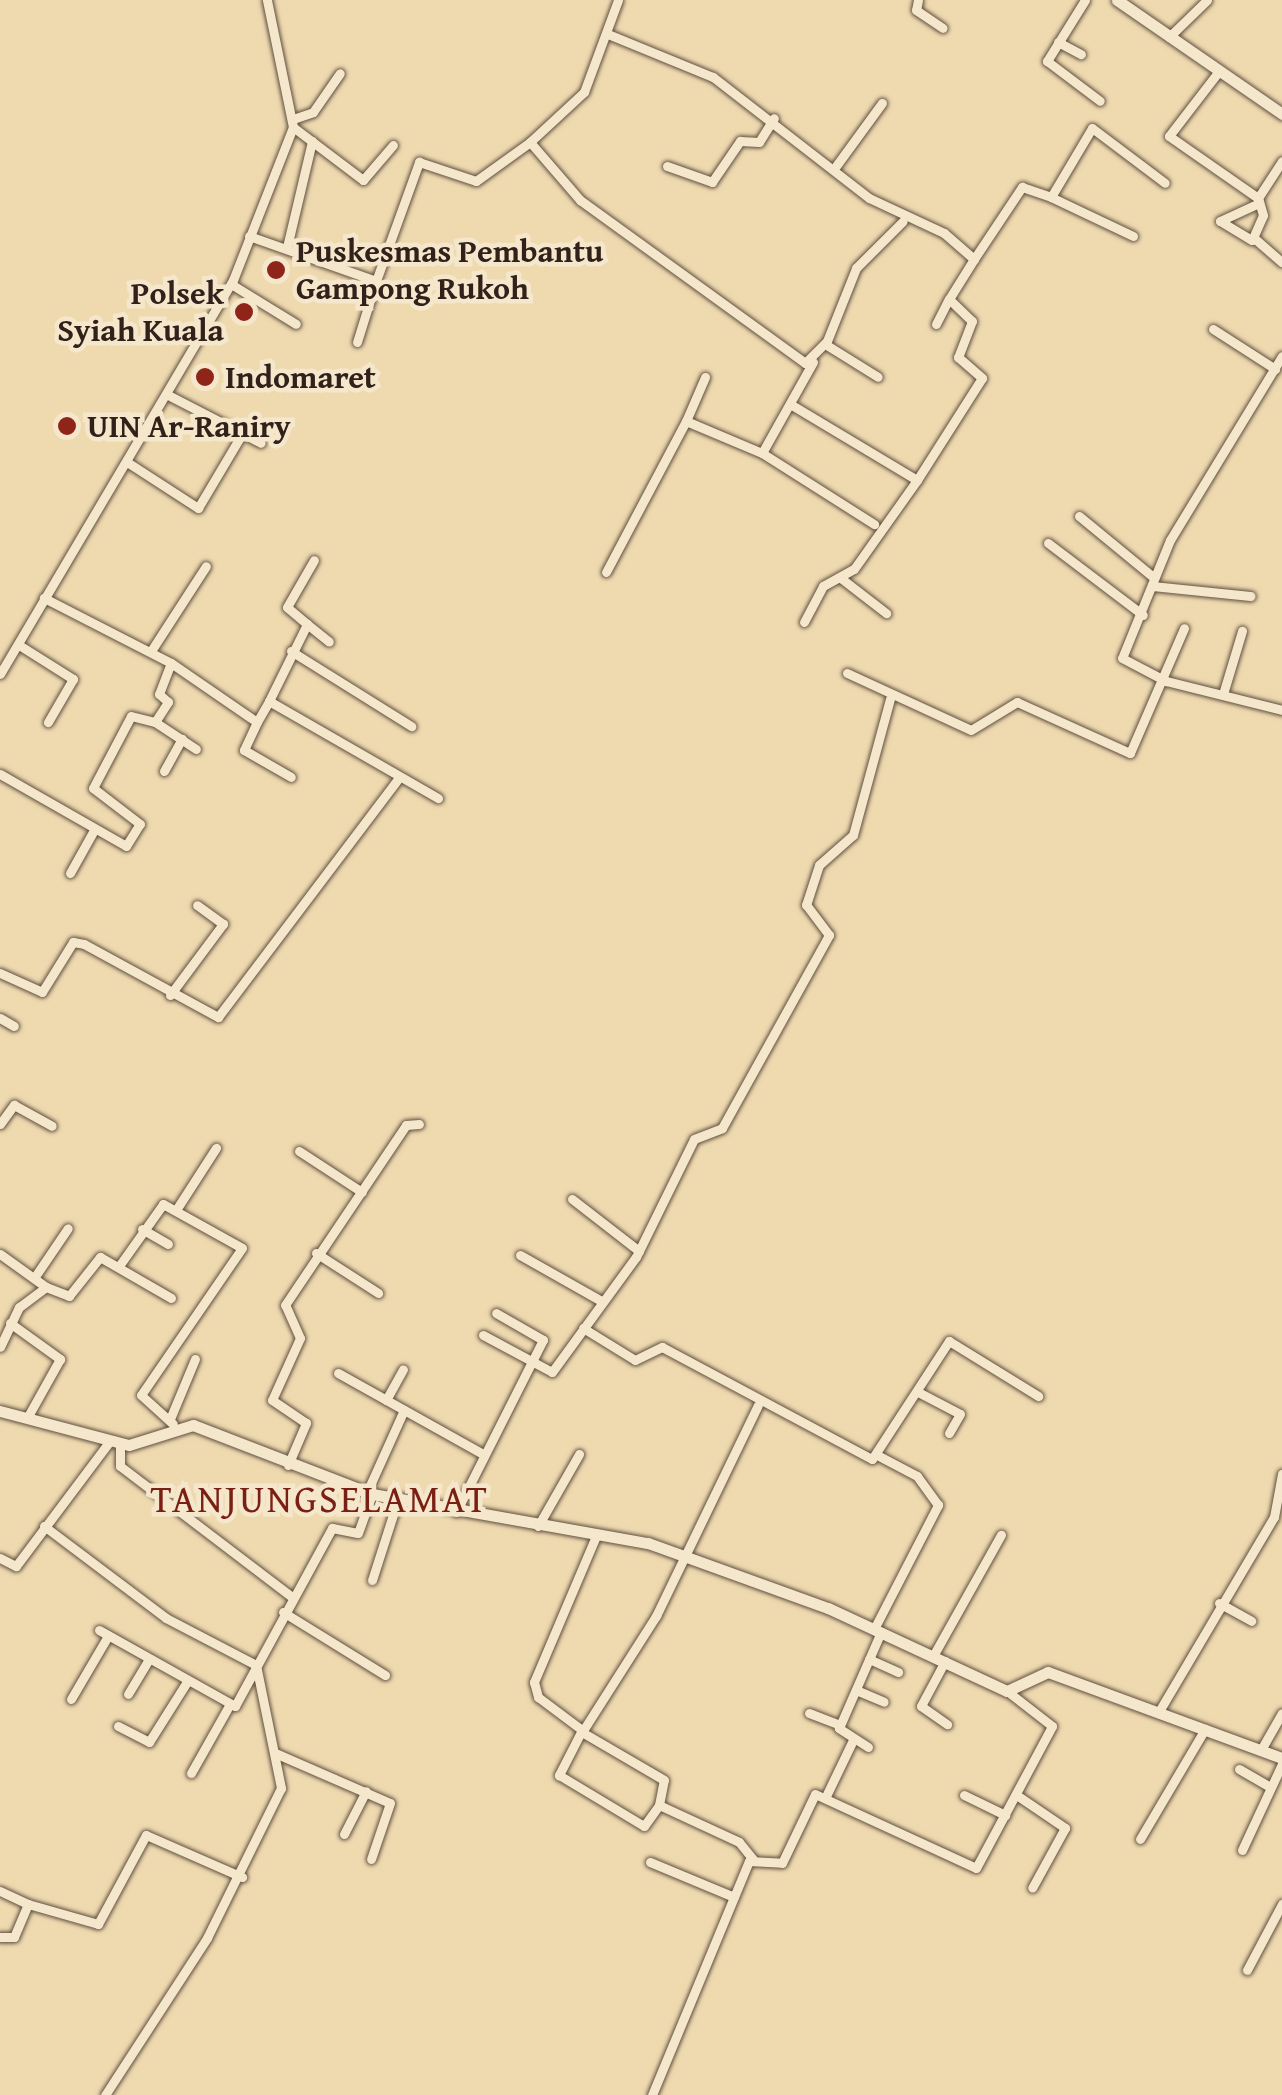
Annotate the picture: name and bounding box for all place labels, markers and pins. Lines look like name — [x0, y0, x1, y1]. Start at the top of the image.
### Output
place label: Puskesmas Pembantu Gampong Rukoh — [296, 233, 603, 308]
marker: Puskesmas Pembantu Gampong Rukoh — [265, 259, 287, 281]
place label: Polsek Syiah Kuala — [57, 275, 224, 350]
marker: Polsek Syiah Kuala — [233, 301, 255, 323]
place label: Indomaret — [225, 358, 376, 396]
marker: Indomaret — [194, 366, 216, 388]
place label: UIN Ar-Raniry — [87, 407, 291, 445]
marker: UIN Ar-Raniry — [56, 415, 78, 437]

